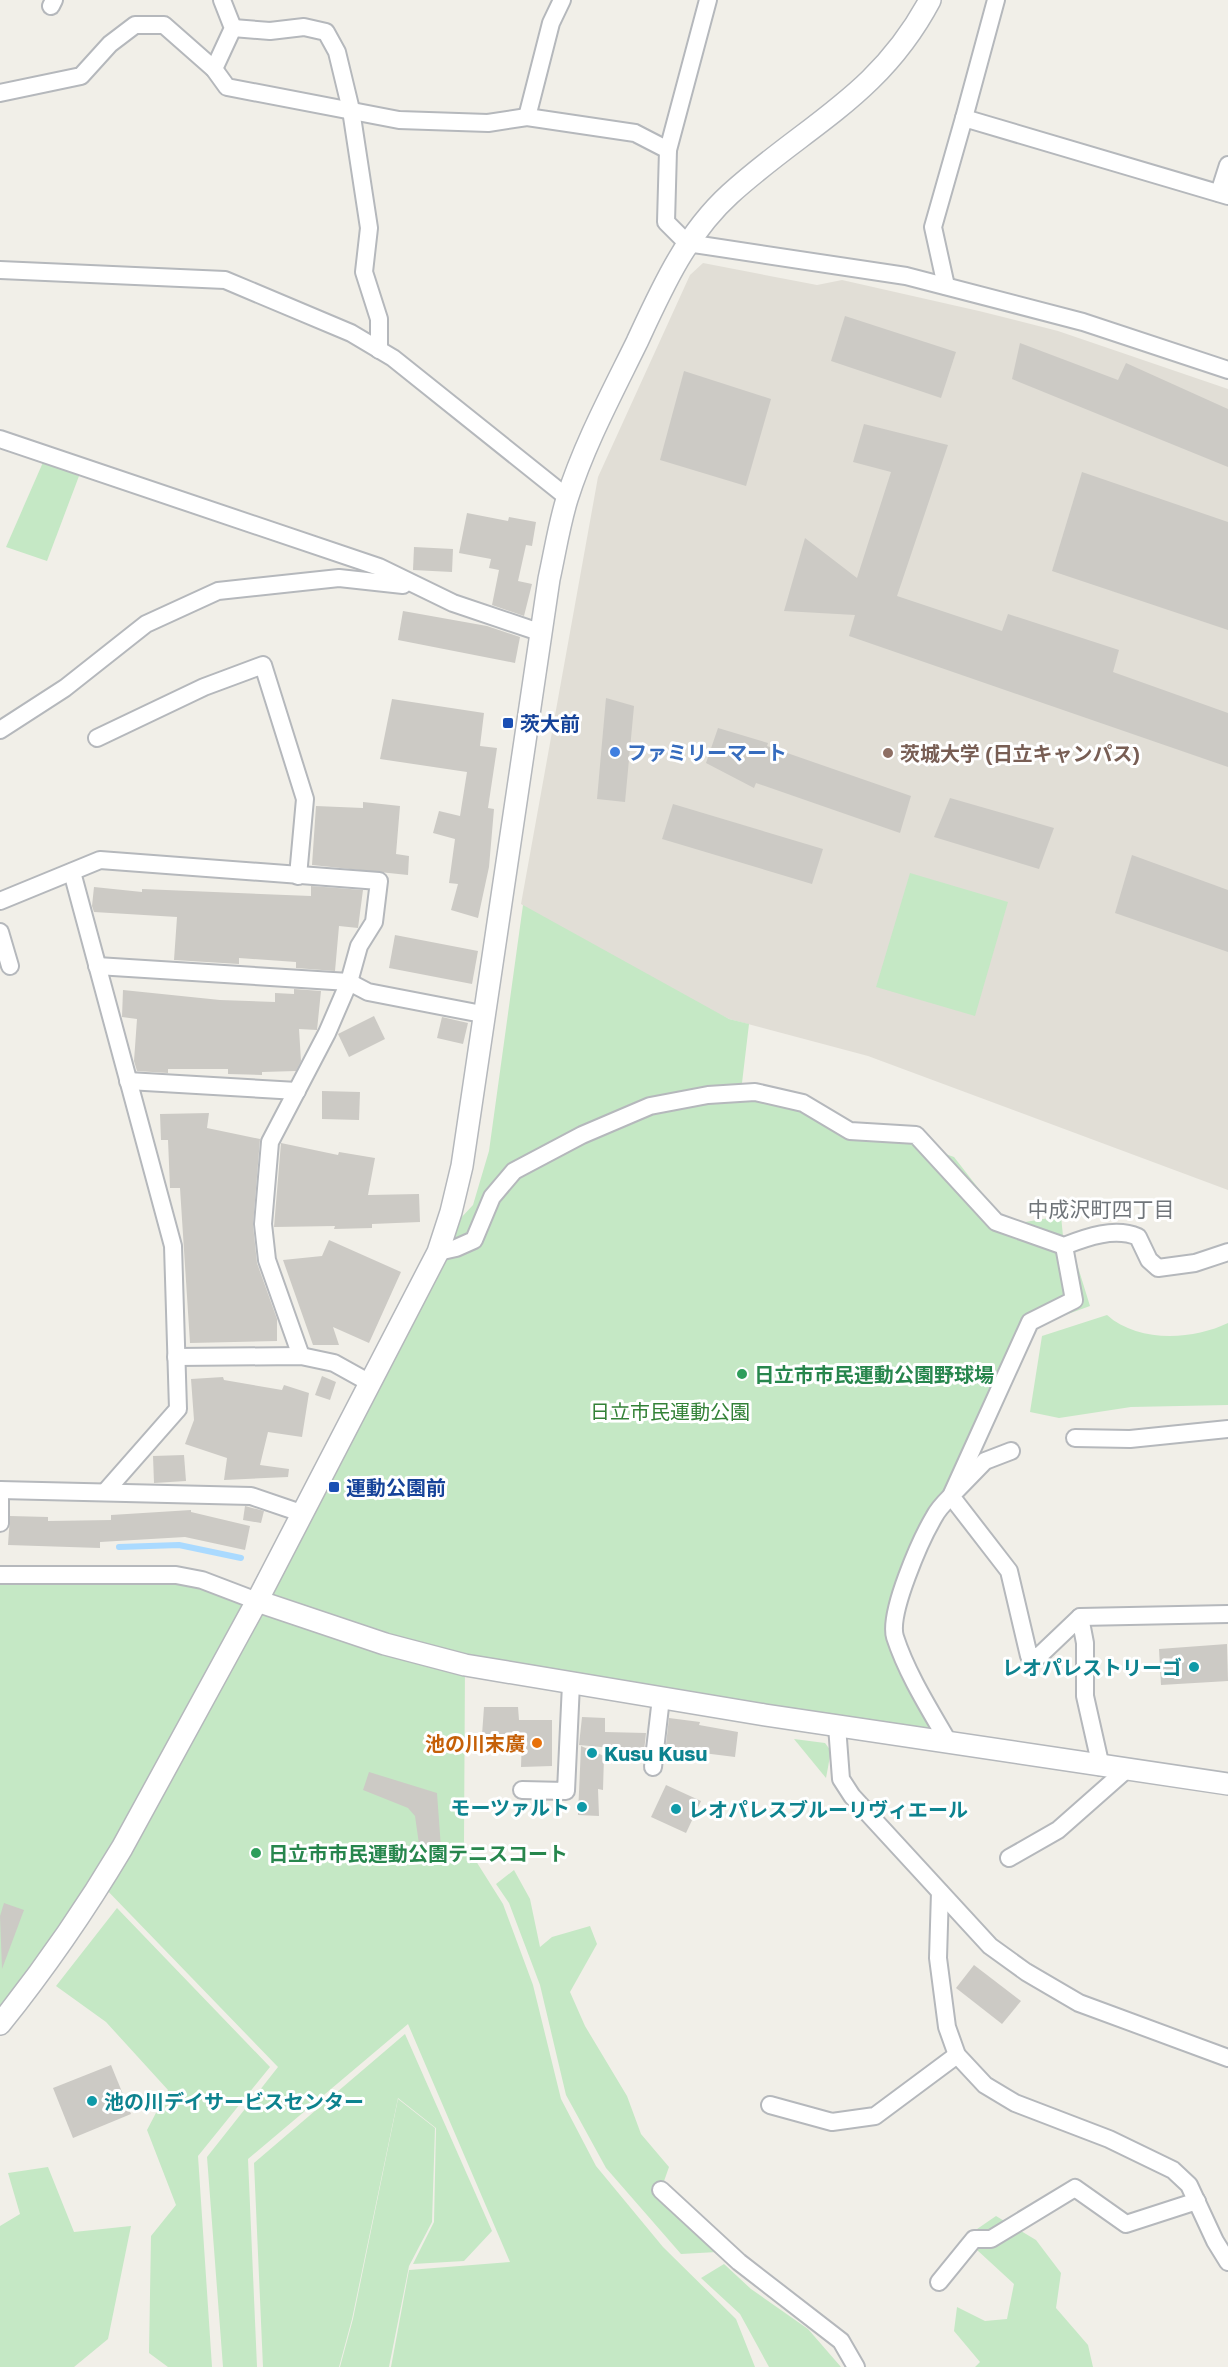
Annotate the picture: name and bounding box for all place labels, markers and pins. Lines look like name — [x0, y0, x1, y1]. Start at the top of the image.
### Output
place label: 茨大前 — [520, 711, 580, 735]
marker: 茨大前 — [501, 716, 515, 730]
place label: ファミリーマート — [627, 740, 787, 764]
place label: 茨城大学 (日立キャンパス) — [900, 741, 1140, 765]
marker: ファミリーマート — [608, 745, 622, 759]
marker: 茨城大学 (日立キャンパス) — [881, 746, 895, 760]
place label: 日立市市民運動公園野球場 — [754, 1362, 994, 1386]
marker: 日立市市民運動公園野球場 — [735, 1367, 749, 1381]
place label: 運動公園前 — [346, 1475, 446, 1499]
marker: 運動公園前 — [327, 1480, 341, 1494]
place label: レオパレストリーゴ — [1002, 1655, 1182, 1679]
marker: レオパレストリーゴ — [1187, 1660, 1201, 1674]
place label: 池の川末廣 — [425, 1731, 525, 1755]
marker: 池の川末廣 — [530, 1736, 544, 1750]
place label: Kusu Kusu — [604, 1741, 707, 1765]
marker: Kusu Kusu — [585, 1746, 599, 1760]
place label: モーツァルト — [450, 1795, 570, 1819]
place label: レオパレスブルーリヴィエール — [688, 1797, 968, 1821]
marker: モーツァルト — [575, 1800, 589, 1814]
marker: レオパレスブルーリヴィエール — [669, 1802, 683, 1816]
place label: 日立市市民運動公園テニスコート — [268, 1841, 568, 1865]
marker: 日立市市民運動公園テニスコート — [249, 1846, 263, 1860]
place label: 池の川デイサービスセンター — [104, 2089, 364, 2113]
marker: 池の川デイサービスセンター — [85, 2094, 99, 2108]

